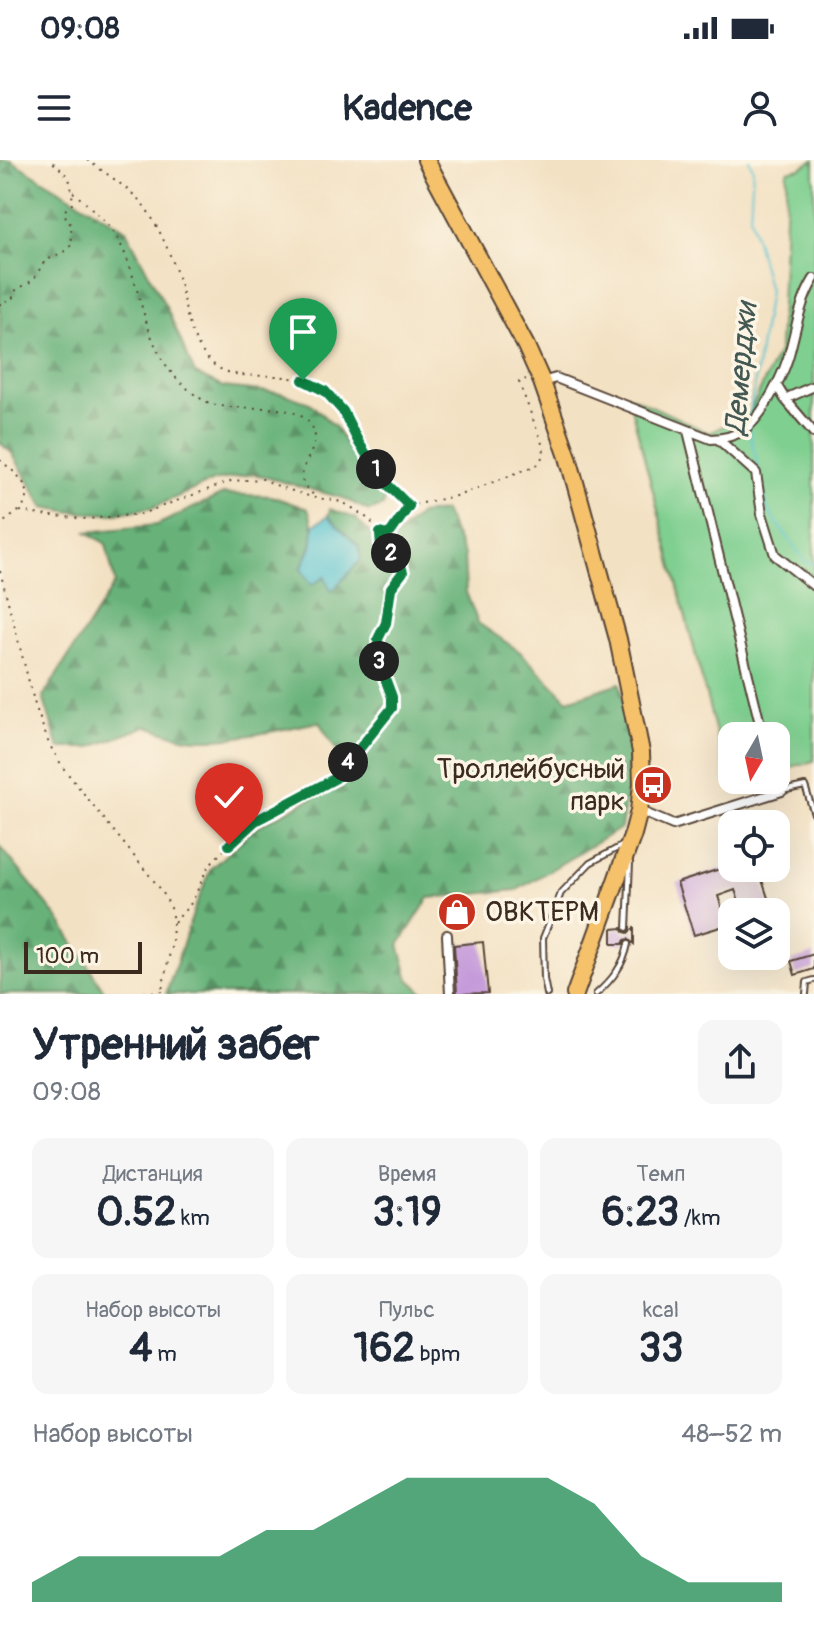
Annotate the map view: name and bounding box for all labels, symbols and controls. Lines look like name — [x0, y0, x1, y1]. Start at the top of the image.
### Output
text: 09:08 — [40, 10, 120, 47]
icon: menu — [32, 86, 76, 130]
text: Kadence — [342, 86, 472, 131]
icon: person — [738, 86, 782, 130]
pin — [269, 298, 337, 380]
water label: Демерджи — [717, 298, 766, 438]
icon: arrive — [281, 310, 325, 354]
pin: 1 — [356, 449, 396, 489]
text: 1 — [372, 455, 380, 483]
pin: 2 — [371, 533, 411, 573]
text: 2 — [385, 539, 397, 567]
pin: 3 — [359, 641, 399, 681]
text: 3 — [373, 647, 385, 675]
north arrow — [718, 722, 790, 794]
map controls — [718, 722, 790, 970]
pin: 4 — [328, 742, 368, 782]
text: 4 — [342, 748, 354, 776]
place label: Троллейбусный парк — [437, 752, 625, 819]
pin — [195, 763, 263, 845]
bus stop icon: Троллейбусный парк — [632, 764, 674, 806]
icon: check — [207, 775, 251, 819]
button: locate — [718, 810, 790, 882]
shop icon: ОВКТЕРМ — [436, 891, 478, 933]
place label: ОВКТЕРМ — [485, 895, 599, 930]
button: layers — [718, 898, 790, 970]
scale bar — [24, 938, 142, 974]
text: 100 m — [36, 942, 99, 970]
text: Утренний забег — [32, 1018, 319, 1073]
button: share — [698, 1020, 782, 1104]
text: 09:08 — [32, 1076, 101, 1108]
text: Дистанция — [103, 1160, 203, 1188]
text: Время — [378, 1160, 436, 1188]
text: Темп — [637, 1160, 685, 1188]
text: 0.52 — [96, 1188, 176, 1237]
text: 3:19 — [372, 1188, 442, 1237]
text: 6:23 — [602, 1188, 679, 1237]
text: km — [176, 1204, 210, 1232]
text: /km — [679, 1204, 720, 1232]
text: Набор высоты — [85, 1296, 221, 1324]
text: Пульс — [379, 1296, 435, 1324]
text: kcal — [643, 1296, 679, 1324]
text: 4 — [129, 1324, 152, 1373]
text: 162 — [354, 1324, 415, 1373]
text: 33 — [639, 1324, 683, 1373]
text: m — [152, 1340, 177, 1368]
text: bpm — [415, 1340, 460, 1368]
text: Набор высоты — [32, 1418, 193, 1450]
text: 48–52 m — [681, 1418, 782, 1450]

